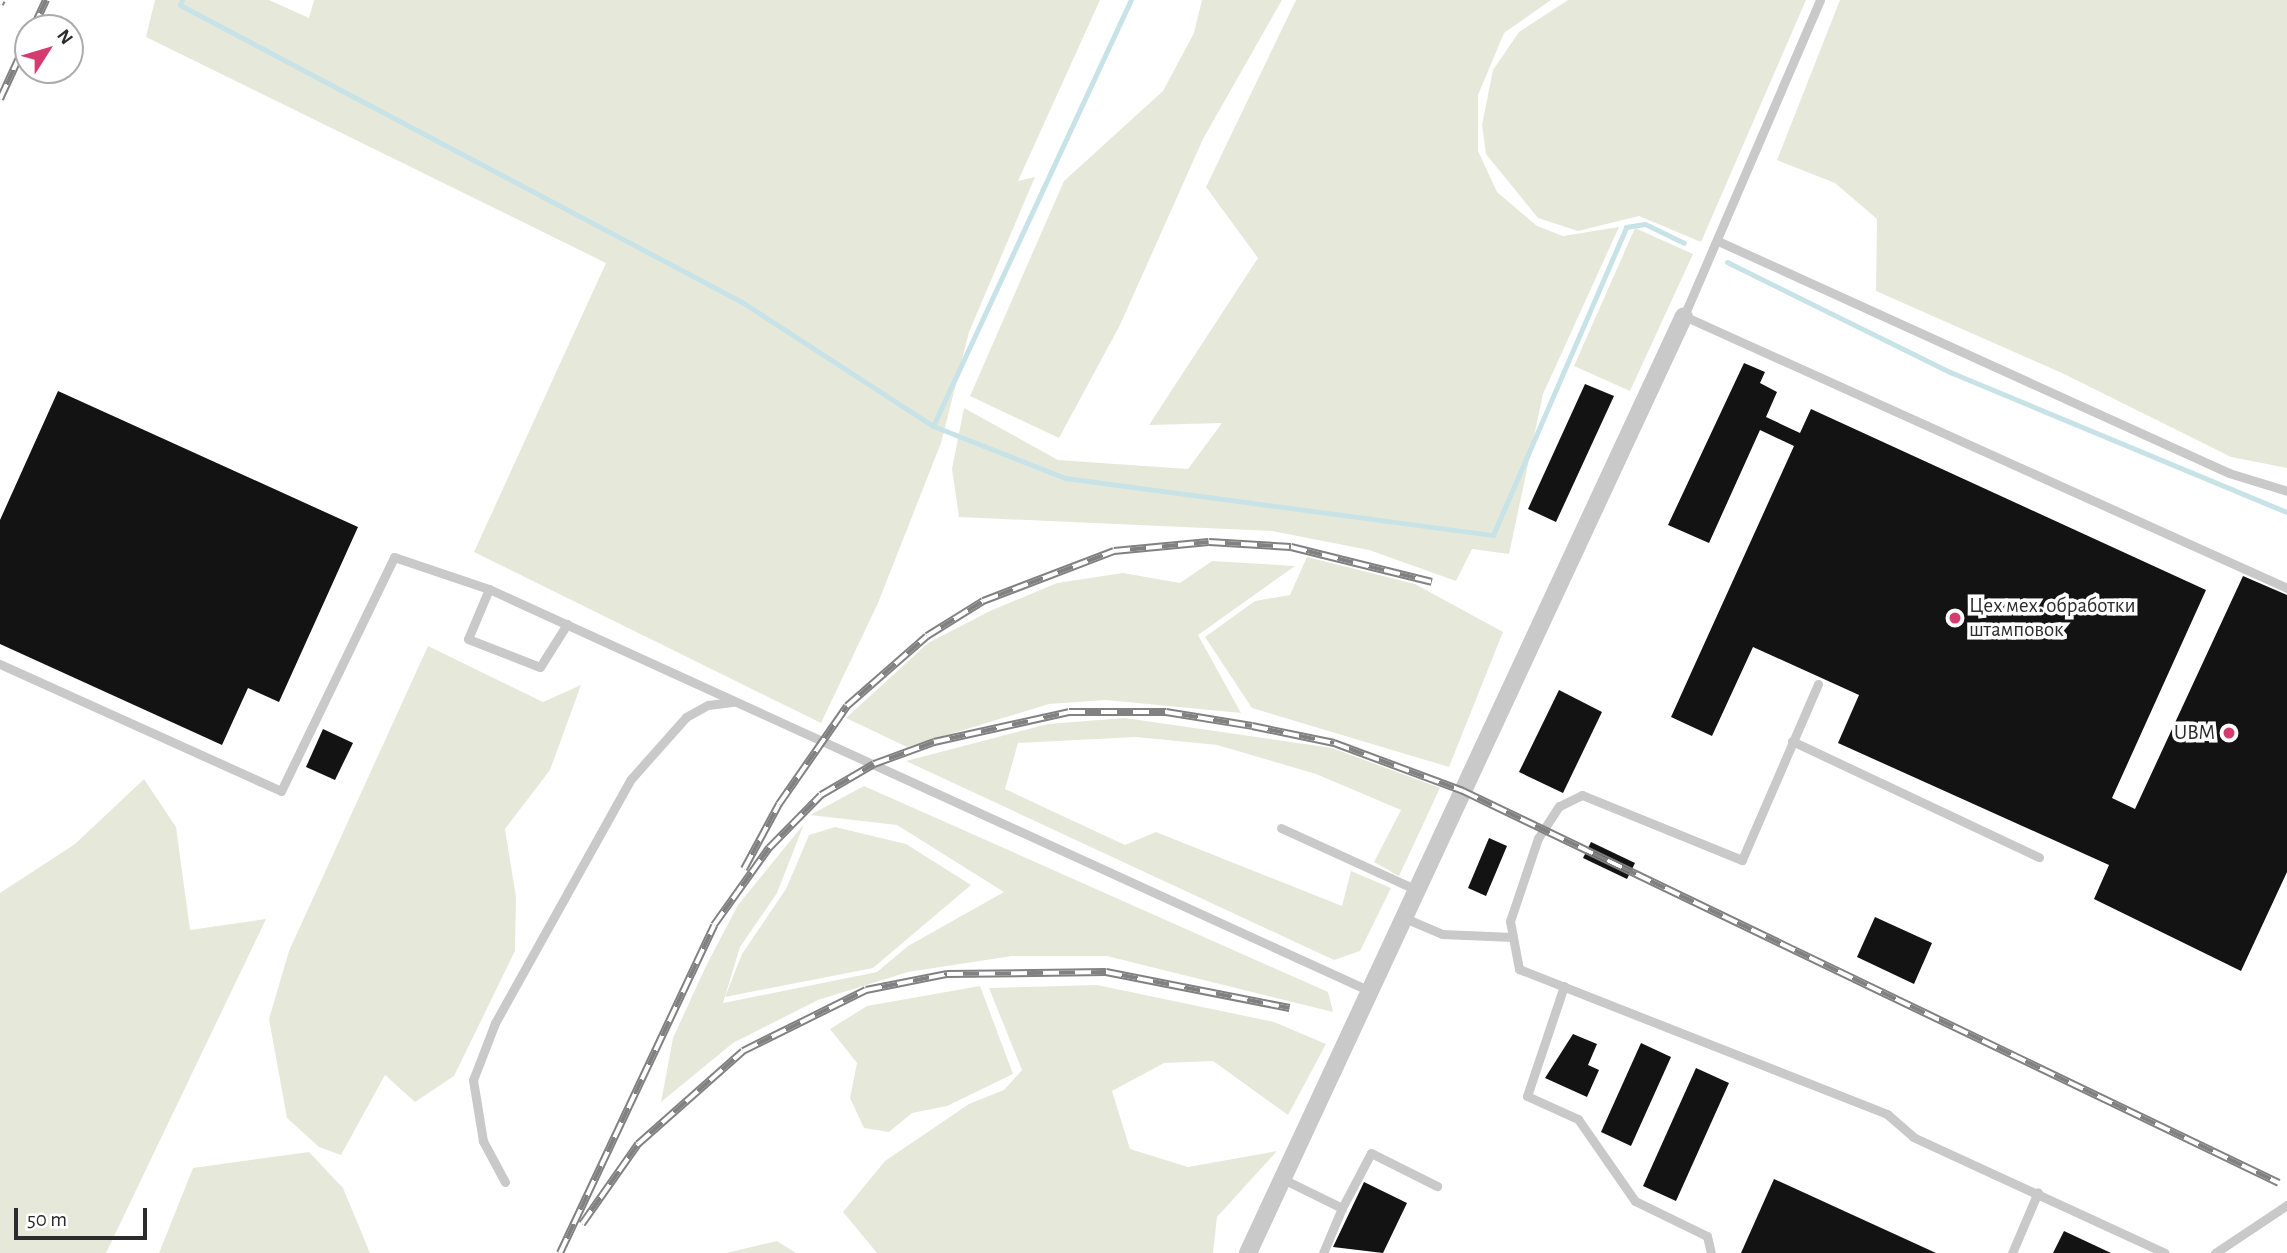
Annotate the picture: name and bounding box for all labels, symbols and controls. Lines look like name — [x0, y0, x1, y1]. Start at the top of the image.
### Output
north arrow — [14, 14, 84, 84]
text: N — [53, 26, 76, 48]
place label: Цех мех. обработки штамповок — [1969, 593, 2136, 643]
marker: Цех мех. обработки штамповок — [1947, 610, 1963, 626]
place label: UBM — [2174, 720, 2215, 746]
marker: UBM — [2221, 725, 2237, 741]
scale bar — [18, 1194, 150, 1238]
text: 50 m — [27, 1209, 67, 1230]

